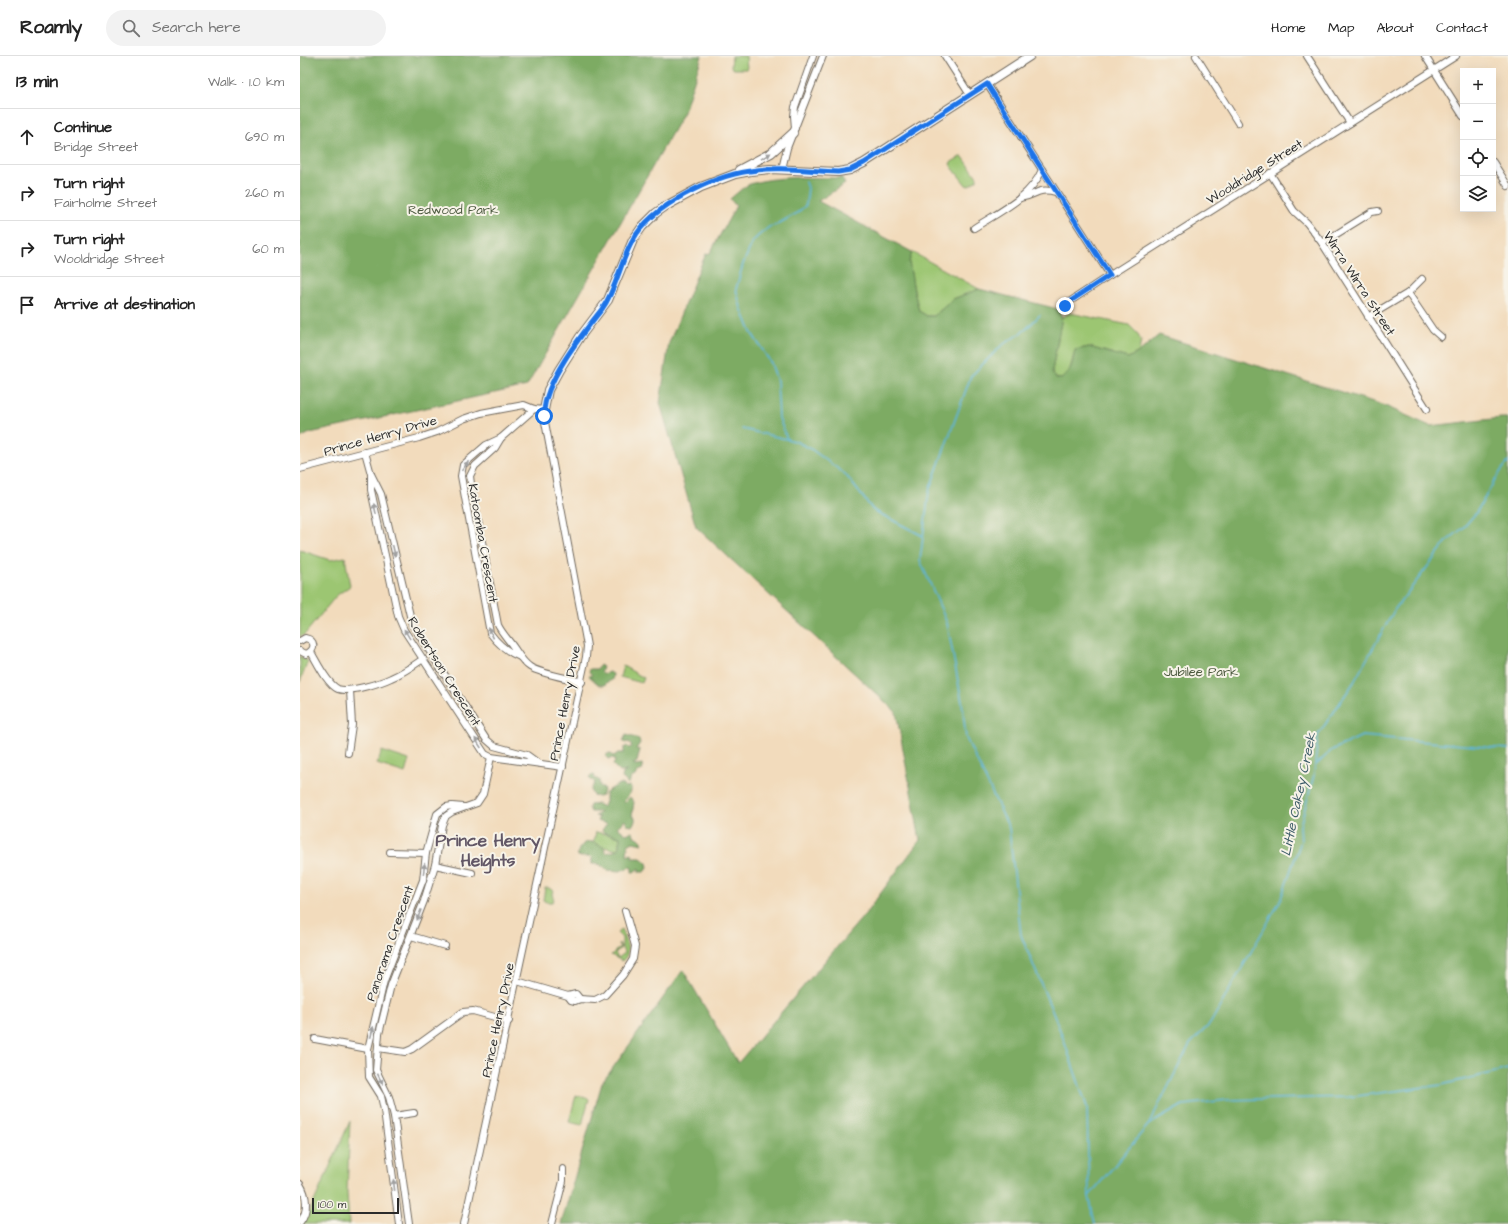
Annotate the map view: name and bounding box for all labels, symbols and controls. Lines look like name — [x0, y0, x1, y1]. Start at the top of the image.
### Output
search box — [106, 10, 386, 46]
text: Roamly — [20, 14, 82, 41]
icon: search — [120, 17, 142, 39]
text: Search here — [152, 17, 241, 38]
text: Home — [1271, 18, 1306, 38]
text: Map — [1328, 18, 1354, 38]
text: About — [1376, 18, 1414, 38]
text: Contact — [1436, 18, 1488, 38]
map controls — [1460, 68, 1496, 212]
button: + — [1460, 68, 1496, 104]
text: 13 min — [16, 70, 58, 94]
text: Walk · 1.0 km — [208, 73, 284, 91]
button: − — [1460, 104, 1496, 140]
text: Continue — [54, 117, 112, 138]
icon: ahead — [16, 126, 38, 148]
text: 690 m — [245, 128, 284, 146]
street label: Wooldridge Street — [1203, 135, 1307, 210]
text: Bridge Street — [54, 138, 138, 156]
button: locate — [1460, 140, 1496, 176]
one-way arrow — [760, 152, 772, 159]
text: Turn right — [54, 173, 125, 194]
button: layers — [1460, 176, 1496, 212]
icon: right — [16, 182, 38, 204]
text: 260 m — [245, 184, 284, 202]
text: Fairholme Street — [54, 194, 157, 212]
park label: Redwood Park — [408, 201, 498, 219]
street label: Wirra Wirra Street — [1319, 228, 1400, 340]
text: Turn right — [54, 229, 125, 250]
icon: right — [16, 238, 38, 260]
text: 60 m — [252, 240, 284, 258]
text: Wooldridge Street — [54, 250, 164, 268]
icon: arrive — [16, 294, 38, 316]
text: Arrive at destination — [54, 294, 195, 315]
route end — [1056, 297, 1074, 315]
route start — [535, 407, 553, 425]
street label: Prince Henry Drive — [322, 411, 439, 462]
one-way arrow — [461, 460, 469, 471]
street label: Katoomba Crescent — [464, 482, 502, 605]
one-way arrow — [371, 502, 377, 515]
one-way arrow — [391, 545, 397, 557]
street label: Robertson Crescent — [403, 613, 486, 730]
one-way arrow — [488, 627, 494, 639]
one-way arrow — [403, 628, 410, 640]
street label: Prince Henry Drive — [545, 644, 586, 762]
park label: Jubilee Park — [1164, 663, 1238, 681]
water label: Little Oakey Creek — [1276, 730, 1322, 858]
one-way arrow — [474, 738, 482, 748]
district label: Prince Henry Heights — [436, 829, 541, 874]
one-way arrow — [421, 863, 427, 875]
street label: Panorama Crescent — [362, 882, 418, 1004]
one-way arrow — [415, 910, 421, 922]
street label: Prince Henry Drive — [477, 961, 520, 1079]
one-way arrow — [369, 1026, 375, 1039]
one-way arrow — [377, 1074, 383, 1085]
one-way arrow — [391, 1179, 397, 1191]
scale bar — [312, 1196, 399, 1215]
text: 100 m — [318, 1197, 346, 1212]

